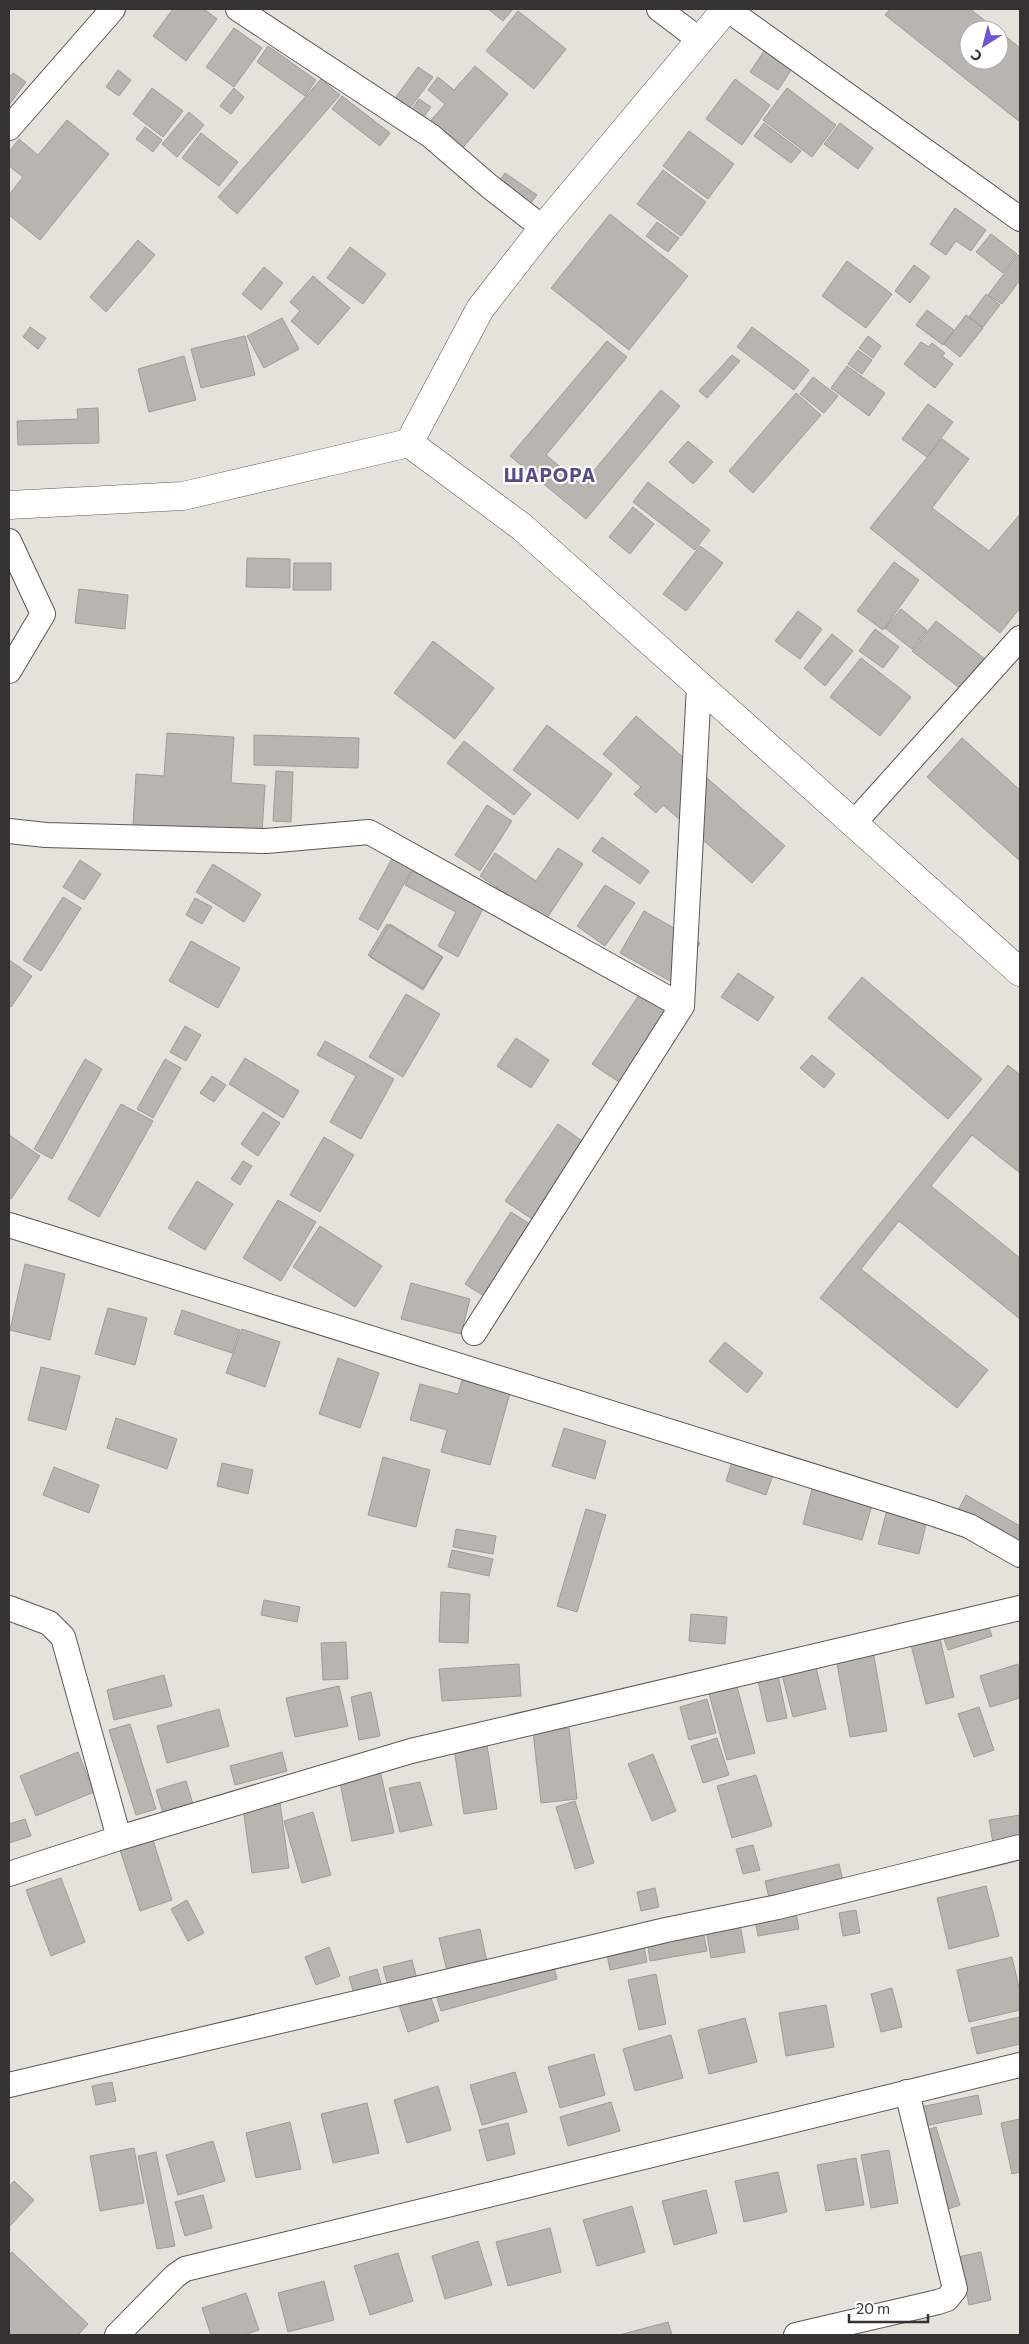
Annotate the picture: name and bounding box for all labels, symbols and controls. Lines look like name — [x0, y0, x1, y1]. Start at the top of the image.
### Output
north arrow — [959, 20, 1009, 70]
text: С — [967, 46, 985, 66]
district label: ШАРОРА — [504, 463, 596, 486]
scale bar — [849, 2292, 928, 2324]
text: 20 m — [856, 2299, 890, 2317]

